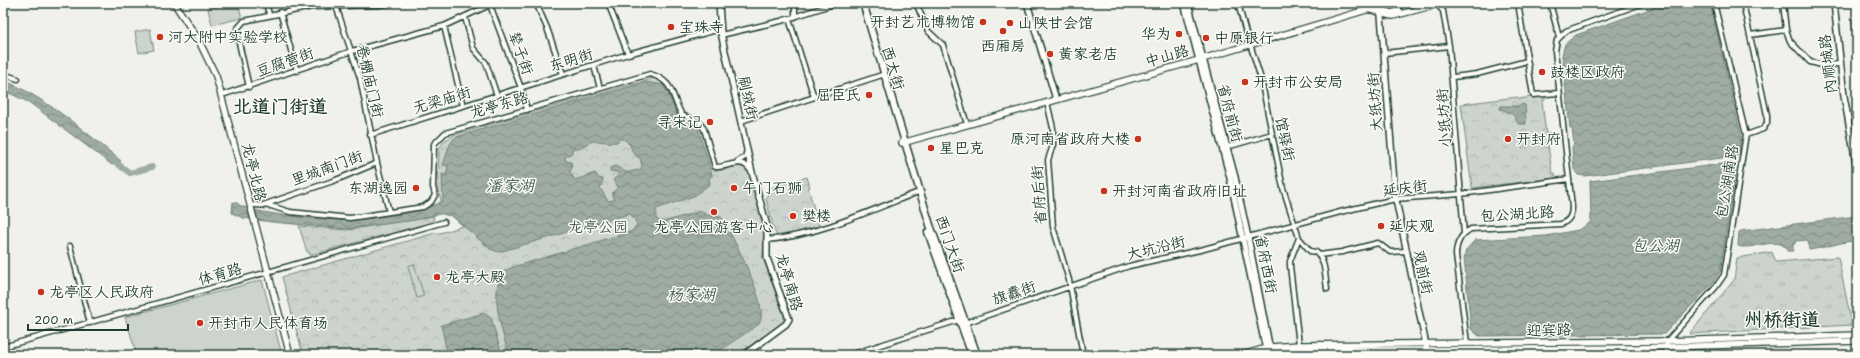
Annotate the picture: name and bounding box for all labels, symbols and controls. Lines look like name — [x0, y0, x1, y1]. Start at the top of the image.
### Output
place label: 开封艺术博物馆 — [870, 12, 975, 32]
place label: 山陕甘会馆 — [1018, 13, 1093, 33]
place label: 宝珠寺 — [679, 17, 724, 37]
marker: 开封艺术博物馆 — [978, 17, 988, 27]
marker: 山陕甘会馆 — [1005, 18, 1015, 28]
marker: 宝珠寺 — [666, 22, 676, 32]
place label: 华为 — [1141, 24, 1171, 44]
marker: 西厢房 — [998, 26, 1008, 36]
place label: 河大附中实验学校 — [168, 27, 288, 47]
street label: 辇子街 — [504, 28, 538, 78]
place label: 中原银行 — [1214, 28, 1274, 48]
marker: 华为 — [1174, 29, 1184, 39]
marker: 河大附中实验学校 — [155, 32, 165, 42]
marker: 中原银行 — [1201, 33, 1211, 43]
street label: 内顺城路 — [1814, 33, 1842, 95]
place label: 西厢房 — [980, 36, 1026, 56]
street label: 中山路 — [1143, 40, 1191, 72]
street label: 卷棚庙门街 — [352, 42, 388, 120]
street label: 豆腐营街 — [253, 43, 317, 81]
street label: 东明街 — [547, 44, 595, 76]
street label: 西大街 — [877, 44, 909, 92]
place label: 黄家老店 — [1058, 44, 1118, 64]
marker: 黄家老店 — [1045, 49, 1055, 59]
place label: 鼓楼区政府 — [1550, 62, 1625, 82]
marker: 鼓楼区政府 — [1537, 67, 1547, 77]
street label: 大纸坊街 — [1363, 71, 1387, 133]
place label: 开封市公安局 — [1253, 72, 1343, 92]
street label: 刷绒街 — [733, 74, 763, 122]
marker: 开封市公安局 — [1240, 77, 1250, 87]
street label: 省府前街 — [1213, 81, 1247, 145]
street label: 无梁庙街 — [410, 82, 474, 118]
place label: 屈臣氏 — [816, 85, 861, 105]
street label: 龙亭东路 — [467, 87, 531, 123]
street label: 小纸坊街 — [1432, 87, 1456, 149]
marker: 屈臣氏 — [864, 90, 874, 100]
district label: 北道门街道 — [232, 94, 328, 119]
place label: 寻宋记 — [657, 112, 702, 132]
street label: 馆驿街 — [1271, 115, 1299, 163]
marker: 寻宋记 — [705, 117, 715, 127]
place label: 原河南省政府大楼 — [1010, 129, 1130, 149]
place label: 开封府 — [1516, 129, 1561, 149]
marker: 原河南省政府大楼 — [1133, 134, 1143, 144]
marker: 开封府 — [1503, 134, 1513, 144]
place label: 星巴克 — [939, 138, 984, 158]
street label: 龙亭北路 — [237, 140, 271, 204]
marker: 星巴克 — [926, 143, 936, 153]
street label: 包公湖南路 — [1711, 143, 1743, 221]
street label: 里城南门街 — [288, 146, 366, 190]
street label: 省府后街 — [1027, 164, 1051, 226]
water label: 潘家湖 — [486, 175, 536, 196]
street label: 延庆街 — [1381, 175, 1429, 201]
place label: 东湖逸园 — [348, 178, 408, 198]
place label: 午门石狮 — [742, 178, 802, 198]
place label: 开封河南省政府旧址 — [1112, 181, 1247, 201]
marker: 东湖逸园 — [411, 183, 421, 193]
marker: 午门石狮 — [729, 183, 739, 193]
marker: 开封河南省政府旧址 — [1099, 186, 1109, 196]
street label: 包公湖北路 — [1479, 201, 1555, 227]
place label: 樊楼 — [801, 206, 831, 226]
marker: 龙亭公园游客中心 — [709, 207, 719, 217]
marker: 樊楼 — [788, 211, 798, 221]
street label: 西门大街 — [931, 212, 969, 276]
place label: 延庆观 — [1389, 216, 1434, 236]
park label: 龙亭公园 — [568, 217, 628, 237]
place label: 龙亭公园游客中心 — [654, 217, 774, 237]
marker: 延庆观 — [1376, 221, 1386, 231]
street label: 大坑沿街 — [1124, 231, 1188, 265]
street label: 省府西街 — [1250, 233, 1282, 295]
water label: 包公湖 — [1631, 235, 1681, 256]
street label: 观前街 — [1409, 248, 1437, 296]
street label: 龙亭南路 — [771, 250, 807, 314]
street label: 体育路 — [196, 258, 244, 290]
place label: 龙亭大殿 — [445, 267, 505, 287]
marker: 龙亭大殿 — [432, 272, 442, 282]
street label: 旗纛街 — [989, 276, 1039, 310]
place label: 龙亭区人民政府 — [49, 282, 154, 302]
water label: 杨家湖 — [667, 284, 717, 305]
marker: 龙亭区人民政府 — [36, 287, 46, 297]
scale bar — [28, 306, 128, 332]
district label: 州桥街道 — [1744, 307, 1820, 332]
text: 200 m — [34, 312, 73, 328]
place label: 开封市人民体育场 — [208, 313, 328, 333]
marker: 开封市人民体育场 — [195, 318, 205, 328]
street label: 迎宾路 — [1526, 320, 1572, 340]

